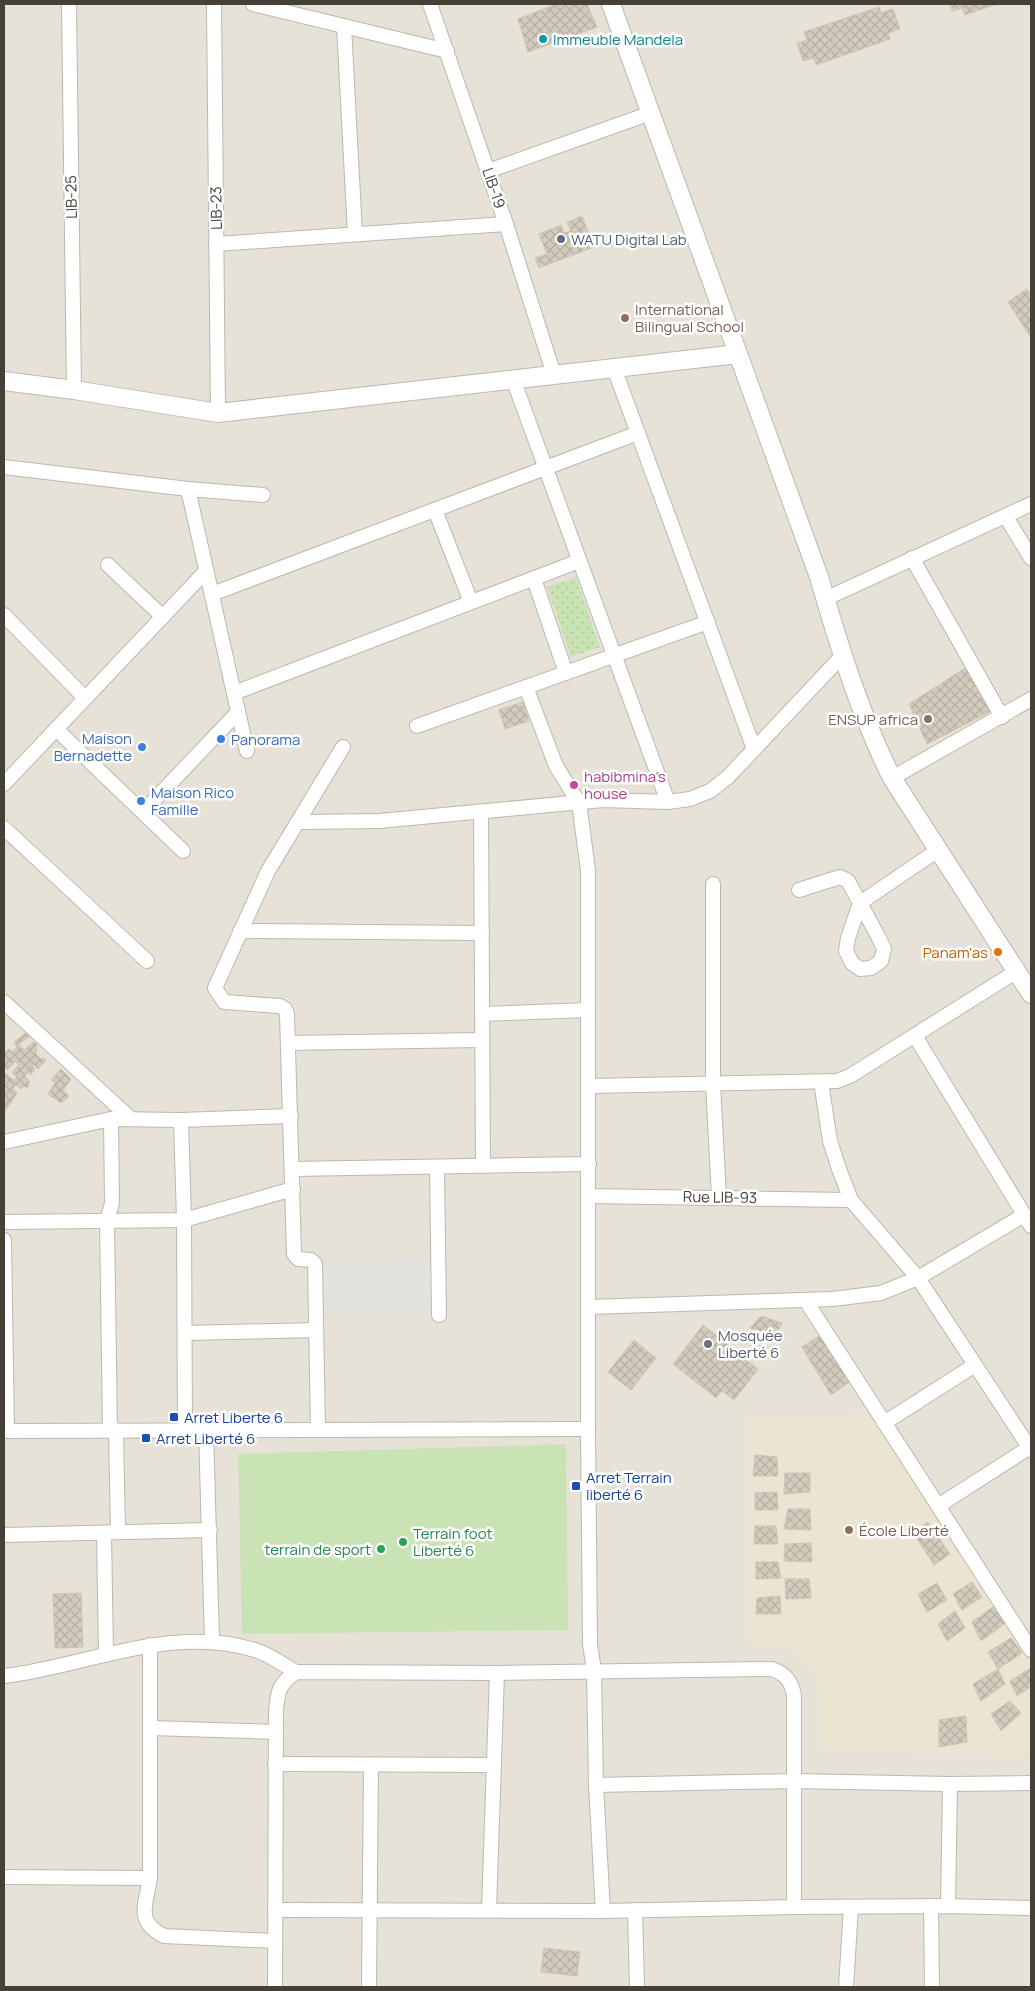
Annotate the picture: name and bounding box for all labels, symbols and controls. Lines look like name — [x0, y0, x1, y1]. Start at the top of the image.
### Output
place label: Immeuble Mandela — [553, 29, 683, 50]
marker: Immeuble Mandela — [537, 33, 549, 45]
street label: LIB-19 — [477, 165, 511, 211]
street label: LIB-25 — [60, 175, 82, 219]
street label: LIB-23 — [205, 186, 227, 230]
place label: WATU Digital Lab — [571, 229, 687, 250]
marker: WATU Digital Lab — [555, 233, 567, 245]
place label: International Bilingual School — [635, 299, 744, 337]
marker: International Bilingual School — [619, 312, 631, 324]
place label: ENSUP africa — [828, 709, 918, 730]
marker: ENSUP africa — [922, 713, 934, 725]
place label: Maison Bernadette — [54, 728, 132, 766]
place label: Panorama — [231, 729, 300, 750]
marker: Panorama — [215, 733, 227, 745]
marker: Maison Bernadette — [136, 741, 148, 753]
place label: habibmina's house — [584, 766, 666, 804]
marker: habibmina's house — [568, 779, 580, 791]
place label: Maison Rico Famille — [151, 782, 234, 820]
marker: Maison Rico Famille — [135, 795, 147, 807]
place label: Panam'as — [923, 942, 988, 963]
marker: Panam'as — [992, 946, 1004, 958]
street label: Rue LIB-93 — [683, 1186, 757, 1208]
place label: Mosquée Liberté 6 — [718, 1325, 783, 1363]
marker: Mosquée Liberté 6 — [702, 1338, 714, 1350]
place label: Arret Liberte 6 — [184, 1407, 283, 1428]
marker: Arret Liberte 6 — [168, 1411, 180, 1423]
place label: Arret Liberté 6 — [156, 1428, 255, 1449]
marker: Arret Liberté 6 — [140, 1432, 152, 1444]
place label: Arret Terrain liberté 6 — [586, 1467, 672, 1505]
marker: Arret Terrain liberté 6 — [570, 1480, 582, 1492]
place label: École Liberté — [859, 1520, 949, 1541]
place label: Terrain foot Liberté 6 — [413, 1523, 493, 1561]
marker: École Liberté — [843, 1524, 855, 1536]
marker: Terrain foot Liberté 6 — [397, 1536, 409, 1548]
place label: terrain de sport — [265, 1539, 371, 1560]
marker: terrain de sport — [375, 1543, 387, 1555]

